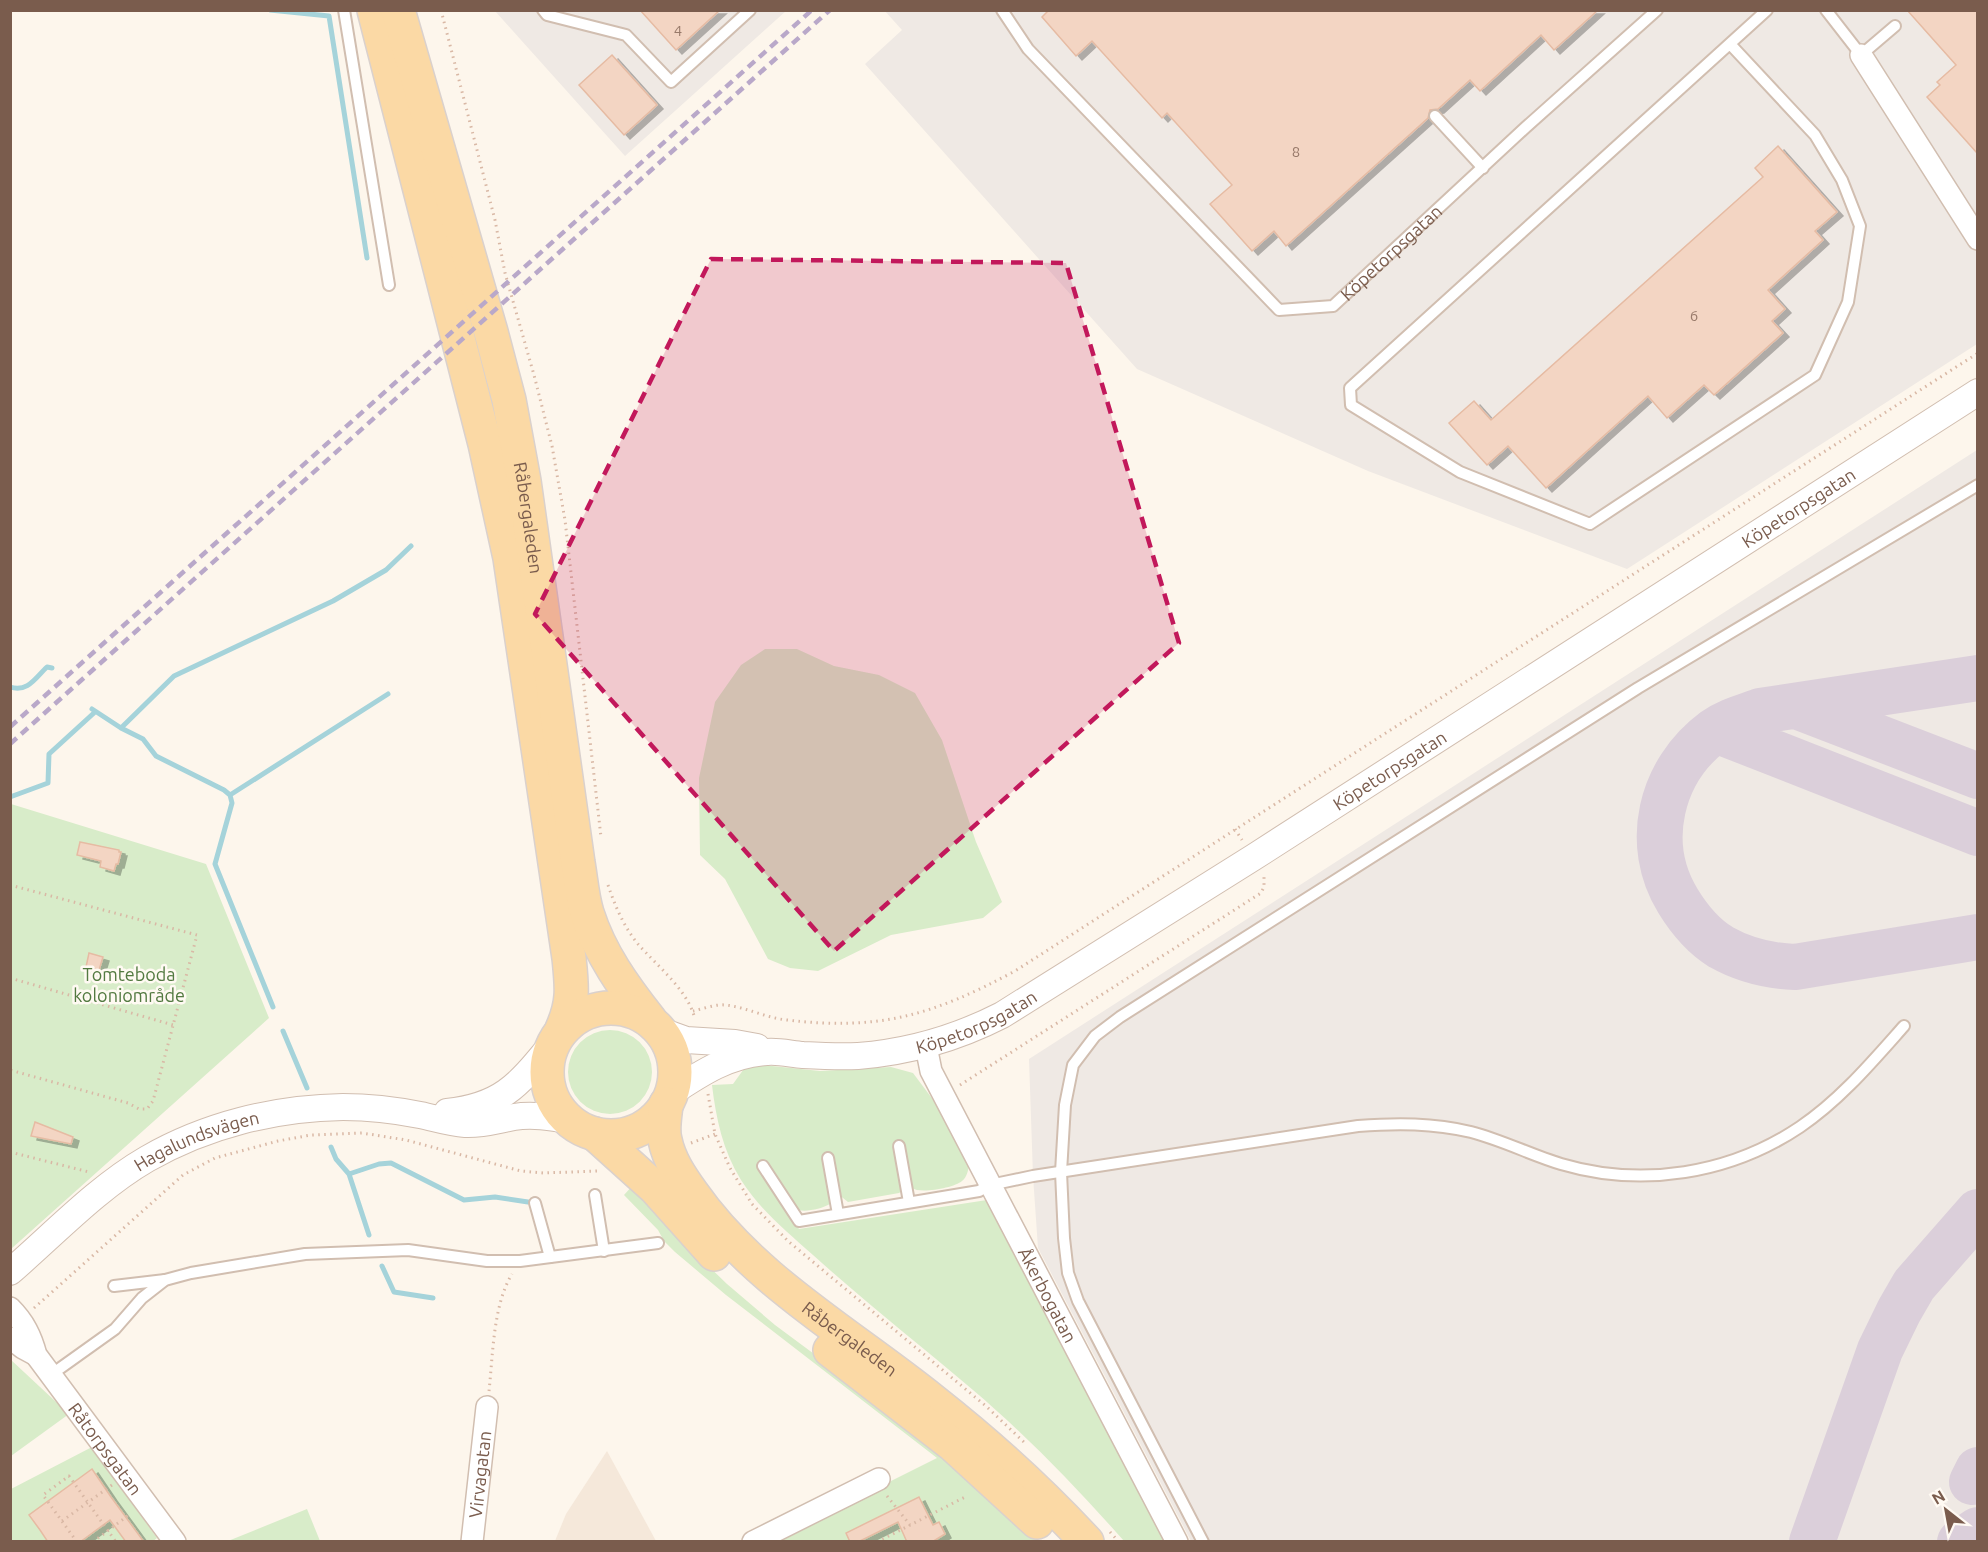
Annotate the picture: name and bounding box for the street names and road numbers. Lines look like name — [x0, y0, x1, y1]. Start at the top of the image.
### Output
street label: Köpetorpsgatan — [1336, 201, 1446, 304]
street label: Råbergaleden — [511, 460, 547, 575]
street label: Köpetorpsgatan — [1738, 464, 1859, 551]
street label: Köpetorpsgatan — [1329, 726, 1450, 814]
street label: Köpetorpsgatan — [914, 986, 1040, 1057]
street label: Hagalundsvägen — [130, 1107, 261, 1175]
street label: Åkerbogatan — [1015, 1244, 1081, 1346]
street label: Råbergaleden — [799, 1297, 901, 1380]
street label: Råtorpsgatan — [65, 1399, 146, 1498]
street label: Virvagatan — [465, 1430, 494, 1519]

